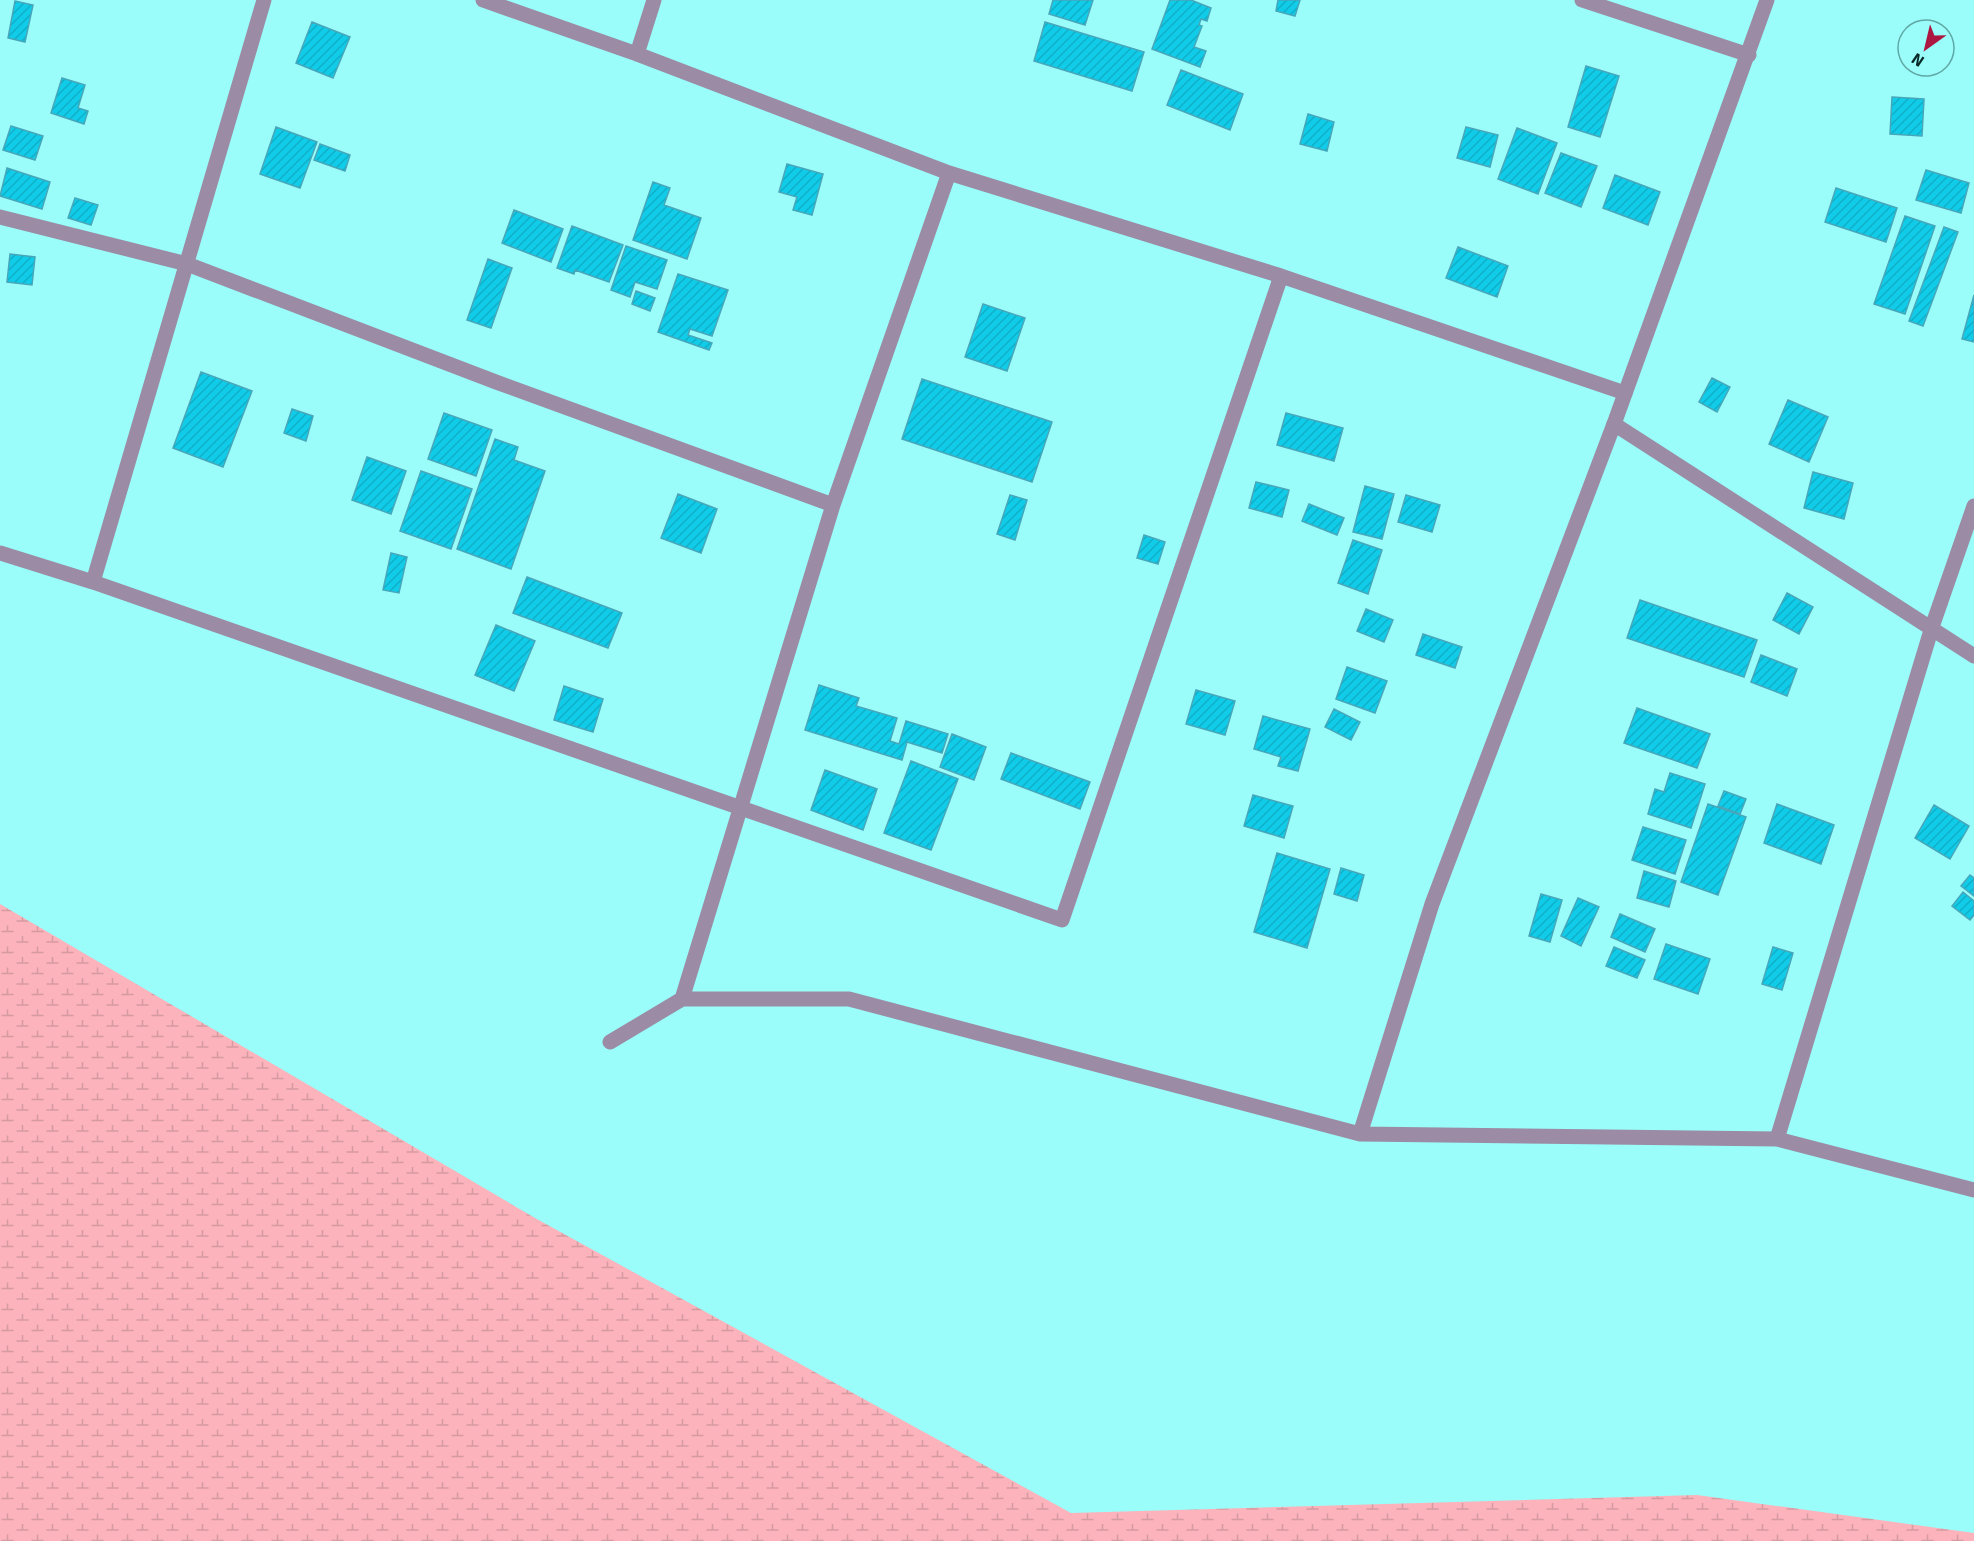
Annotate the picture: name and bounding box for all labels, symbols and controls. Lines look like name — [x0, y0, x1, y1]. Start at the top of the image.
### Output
north arrow — [1896, 18, 1956, 78]
text: N — [1908, 48, 1928, 71]

